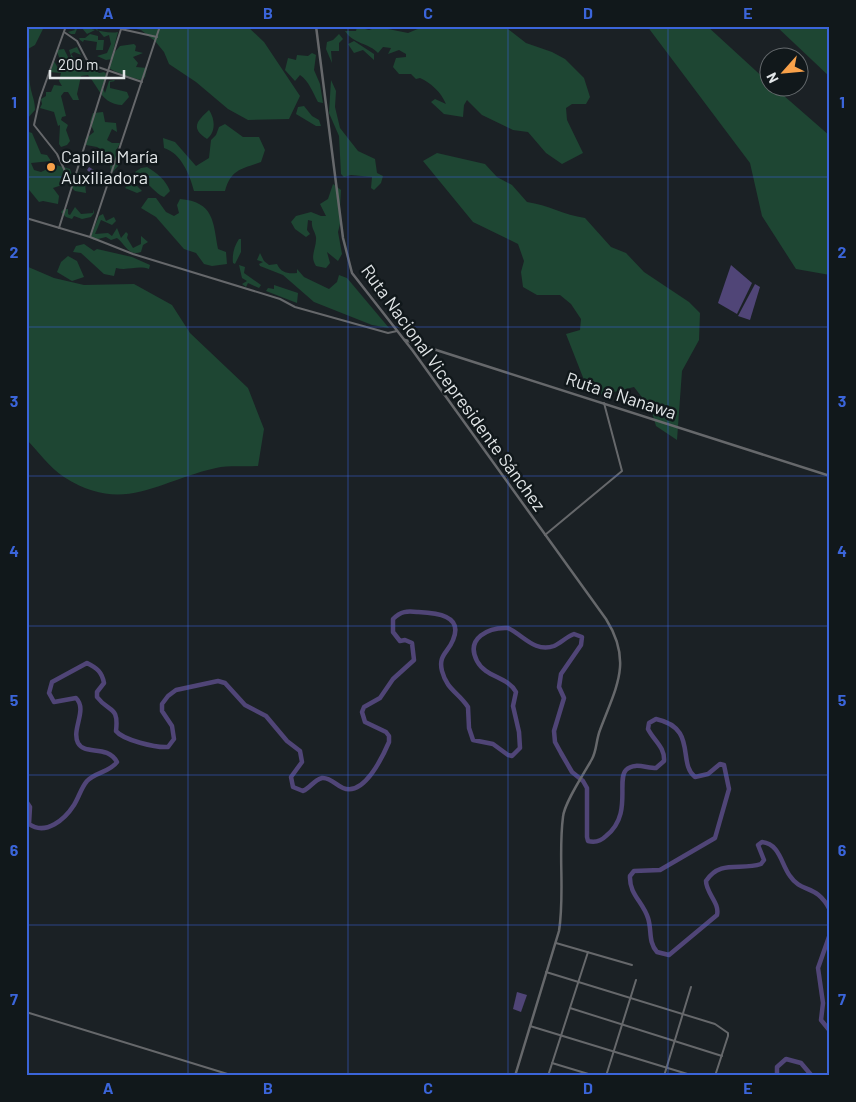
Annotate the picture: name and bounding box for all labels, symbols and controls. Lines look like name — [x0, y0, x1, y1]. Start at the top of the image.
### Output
text: A — [103, 3, 114, 22]
text: B — [263, 3, 273, 22]
text: C — [423, 3, 433, 22]
text: D — [583, 3, 593, 22]
text: E — [743, 3, 753, 22]
scale bar — [50, 48, 124, 80]
north arrow — [758, 48, 808, 98]
text: 200 m — [58, 55, 98, 73]
text: N — [762, 70, 782, 86]
text: 1 — [11, 92, 17, 111]
text: 1 — [839, 92, 845, 111]
place label: Capilla María Auxiliadora — [61, 145, 158, 188]
marker: Capilla María Auxiliadora — [45, 161, 57, 173]
text: 2 — [10, 242, 19, 261]
text: 2 — [838, 242, 847, 261]
street label: Ruta Nacional Vicepresidente Sánchez — [357, 260, 551, 515]
street label: Ruta a Nanawa — [563, 367, 679, 423]
text: 3 — [10, 391, 18, 410]
text: 3 — [838, 391, 846, 410]
text: 4 — [9, 541, 19, 560]
text: 4 — [837, 541, 847, 560]
text: 5 — [10, 690, 19, 709]
text: 5 — [838, 690, 847, 709]
text: 6 — [10, 840, 19, 859]
text: 6 — [838, 840, 847, 859]
text: 7 — [10, 989, 18, 1008]
text: 7 — [838, 989, 846, 1008]
text: A — [103, 1078, 114, 1097]
text: B — [263, 1078, 273, 1097]
text: C — [423, 1078, 433, 1097]
text: D — [583, 1078, 593, 1097]
text: E — [743, 1078, 753, 1097]

